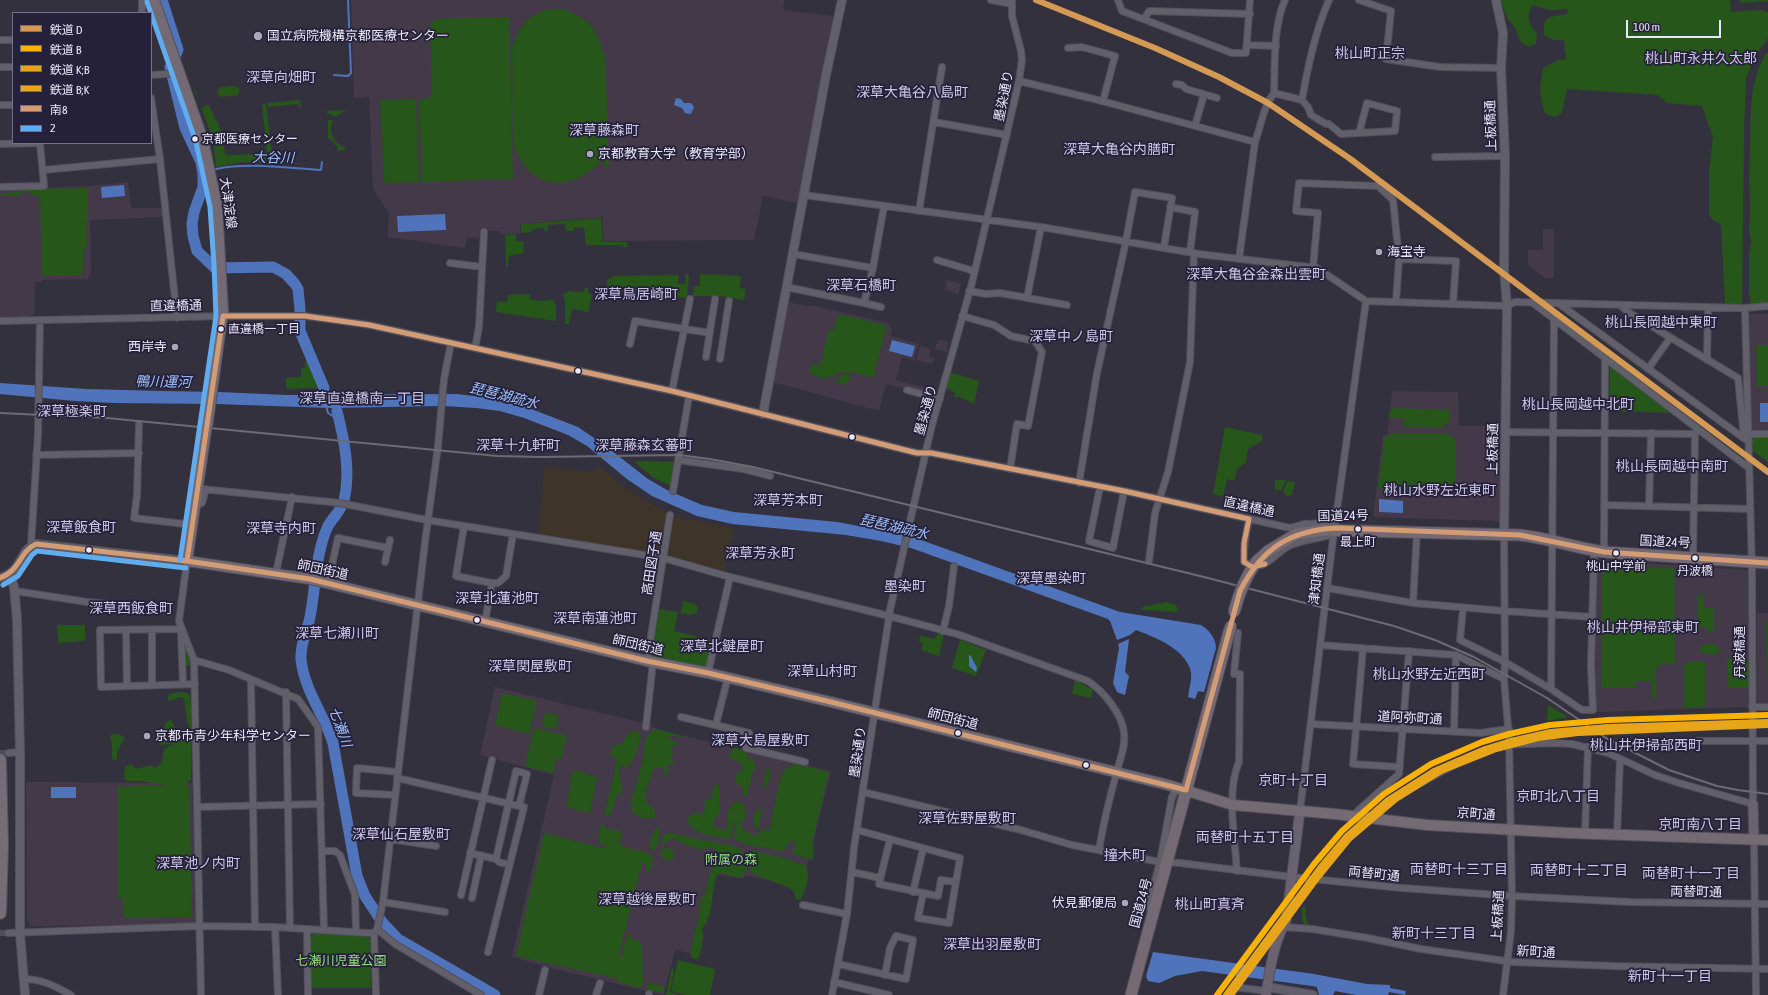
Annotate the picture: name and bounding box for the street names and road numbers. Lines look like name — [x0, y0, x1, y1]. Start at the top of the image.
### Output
street label: 墨染通り — [991, 69, 1017, 123]
street label: 上板橋通 — [1482, 100, 1500, 152]
street label: 大津淀線 — [217, 176, 239, 230]
street label: 直違橋通 — [150, 298, 202, 314]
street label: 墨染通り — [912, 383, 940, 437]
street label: 上板橋通 — [1485, 423, 1501, 475]
street label: 直違橋通 — [1222, 494, 1276, 520]
street label: 国道24号 — [1317, 508, 1369, 524]
street label: 高田図子通 — [639, 530, 665, 596]
street label: 国道24号 — [1639, 533, 1691, 551]
street label: 津知橋通 — [1306, 552, 1328, 606]
street label: 師団街道 — [296, 557, 350, 583]
street label: 丹波橋通 — [1732, 626, 1748, 678]
street label: 師団街道 — [611, 632, 665, 658]
street label: 師団街道 — [926, 705, 980, 733]
street label: 道阿弥町通 — [1377, 709, 1443, 727]
street label: 墨染通り — [847, 725, 869, 779]
street label: 京町通 — [1456, 805, 1496, 823]
street label: 両替町通 — [1347, 864, 1401, 884]
street label: 国道24号 — [1127, 876, 1155, 930]
street label: 両替町通 — [1670, 884, 1722, 900]
street label: 上板橋通 — [1489, 890, 1507, 942]
street label: 新町通 — [1516, 943, 1556, 961]

